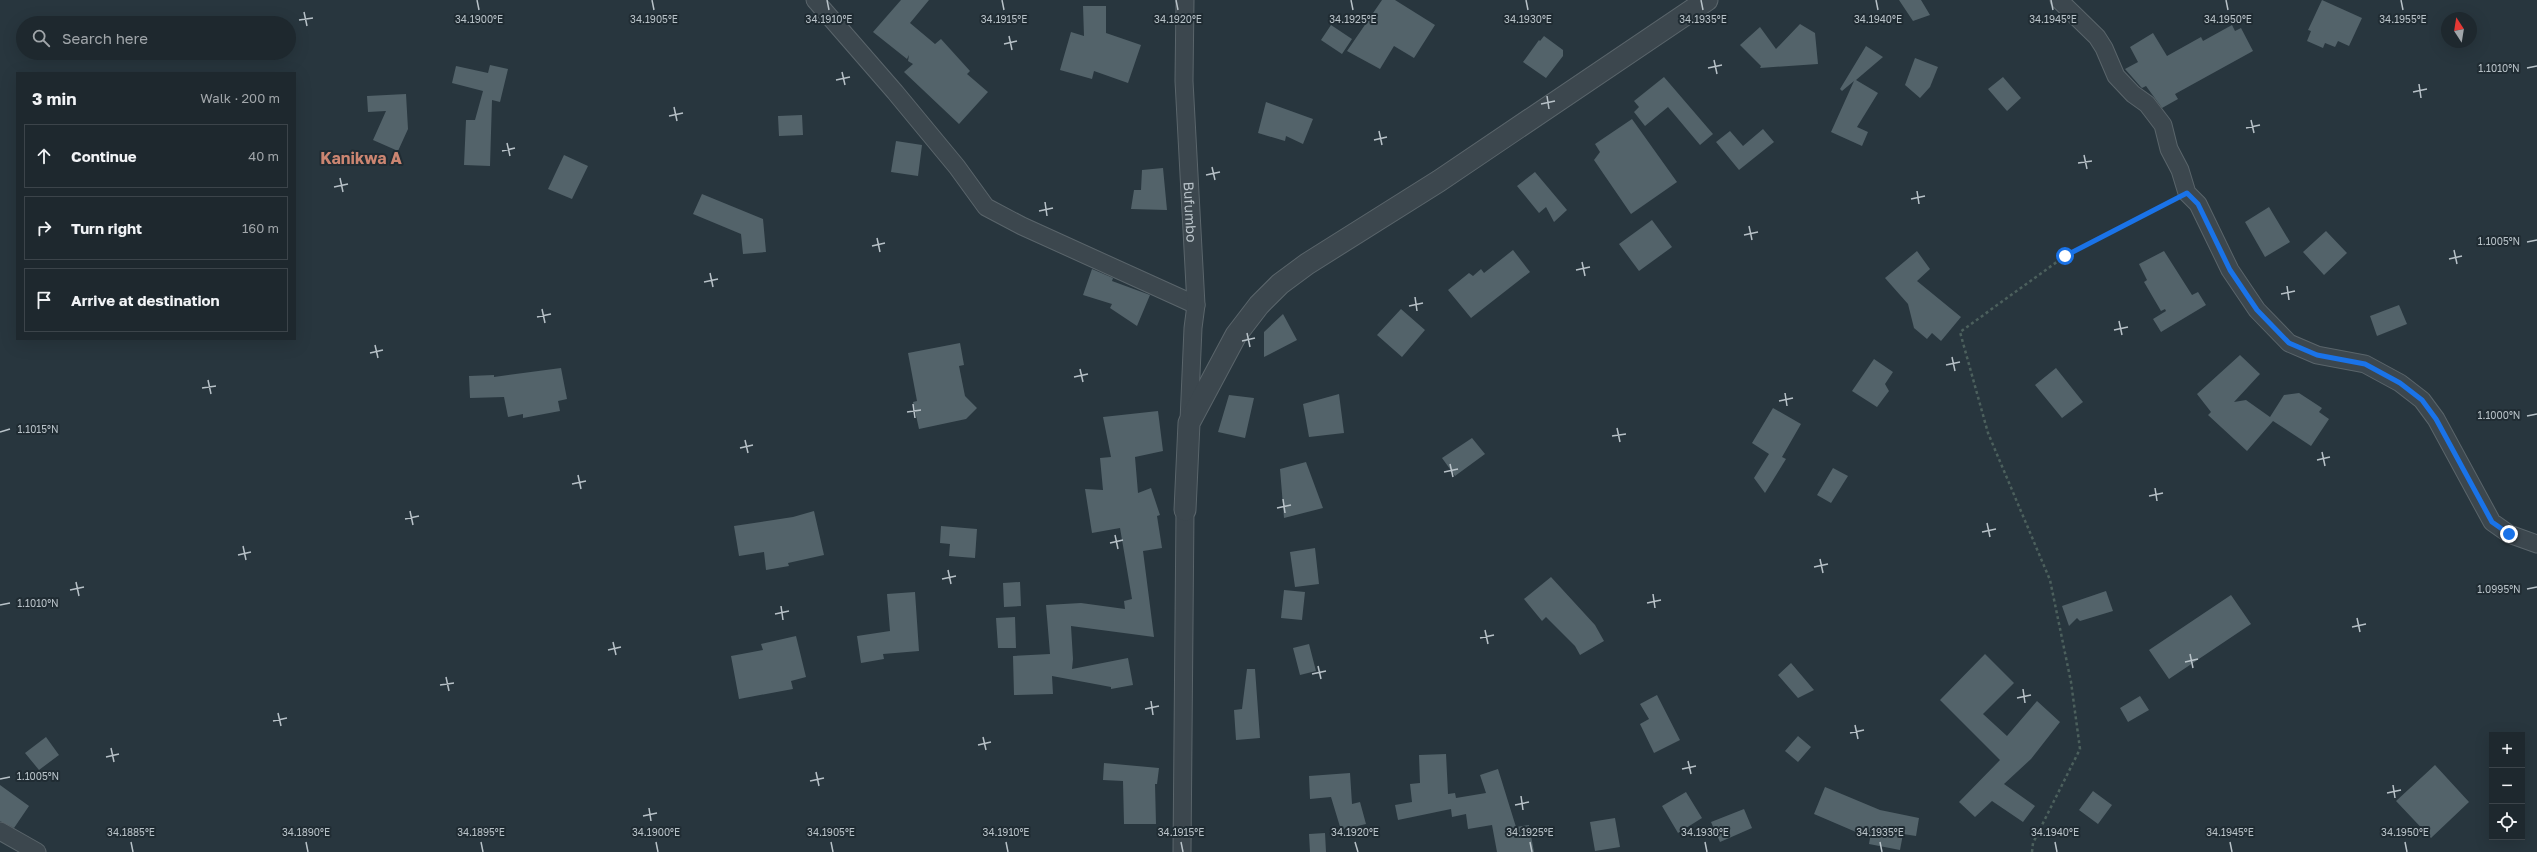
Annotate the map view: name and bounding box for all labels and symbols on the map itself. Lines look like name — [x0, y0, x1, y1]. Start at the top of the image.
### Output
north arrow — [2441, 12, 2477, 48]
text: 34.1900°E — [455, 13, 503, 25]
text: 34.1905°E — [630, 13, 678, 25]
text: 34.1910°E — [806, 13, 852, 25]
text: 34.1915°E — [981, 13, 1027, 25]
text: 34.1920°E — [1154, 13, 1202, 25]
text: 34.1925°E — [1329, 13, 1377, 25]
text: 34.1930°E — [1504, 13, 1552, 25]
text: 34.1935°E — [1679, 13, 1727, 25]
text: 34.1940°E — [1854, 13, 1902, 25]
text: 34.1945°E — [2029, 13, 2077, 25]
text: 34.1950°E — [2204, 13, 2252, 25]
text: 34.1955°E — [2379, 13, 2427, 25]
text: 1.1010°N — [2478, 62, 2520, 74]
district label: Kanikwa A — [320, 148, 403, 168]
street label: Bufumbo — [1181, 181, 1201, 243]
text: 1.1005°N — [2478, 235, 2520, 247]
route start — [2056, 247, 2074, 265]
text: 1.1000°N — [2478, 409, 2520, 421]
text: 1.1015°N — [17, 423, 59, 435]
route end — [2500, 525, 2518, 543]
text: 1.0995°N — [2477, 583, 2521, 595]
text: 1.1010°N — [17, 597, 59, 609]
text: 1.1005°N — [17, 770, 59, 782]
text: 34.1885°E — [107, 826, 155, 838]
text: 34.1890°E — [282, 826, 330, 838]
text: 34.1895°E — [457, 826, 505, 838]
text: 34.1900°E — [632, 826, 680, 838]
text: 34.1905°E — [807, 826, 855, 838]
text: 34.1910°E — [983, 826, 1029, 838]
text: 34.1915°E — [1158, 826, 1204, 838]
text: 34.1920°E — [1331, 826, 1379, 838]
text: 34.1925°E — [1506, 826, 1554, 838]
text: 34.1930°E — [1681, 826, 1729, 838]
text: 34.1935°E — [1856, 826, 1904, 838]
text: 34.1940°E — [2031, 826, 2079, 838]
text: 34.1945°E — [2206, 826, 2254, 838]
text: 34.1950°E — [2381, 826, 2429, 838]

